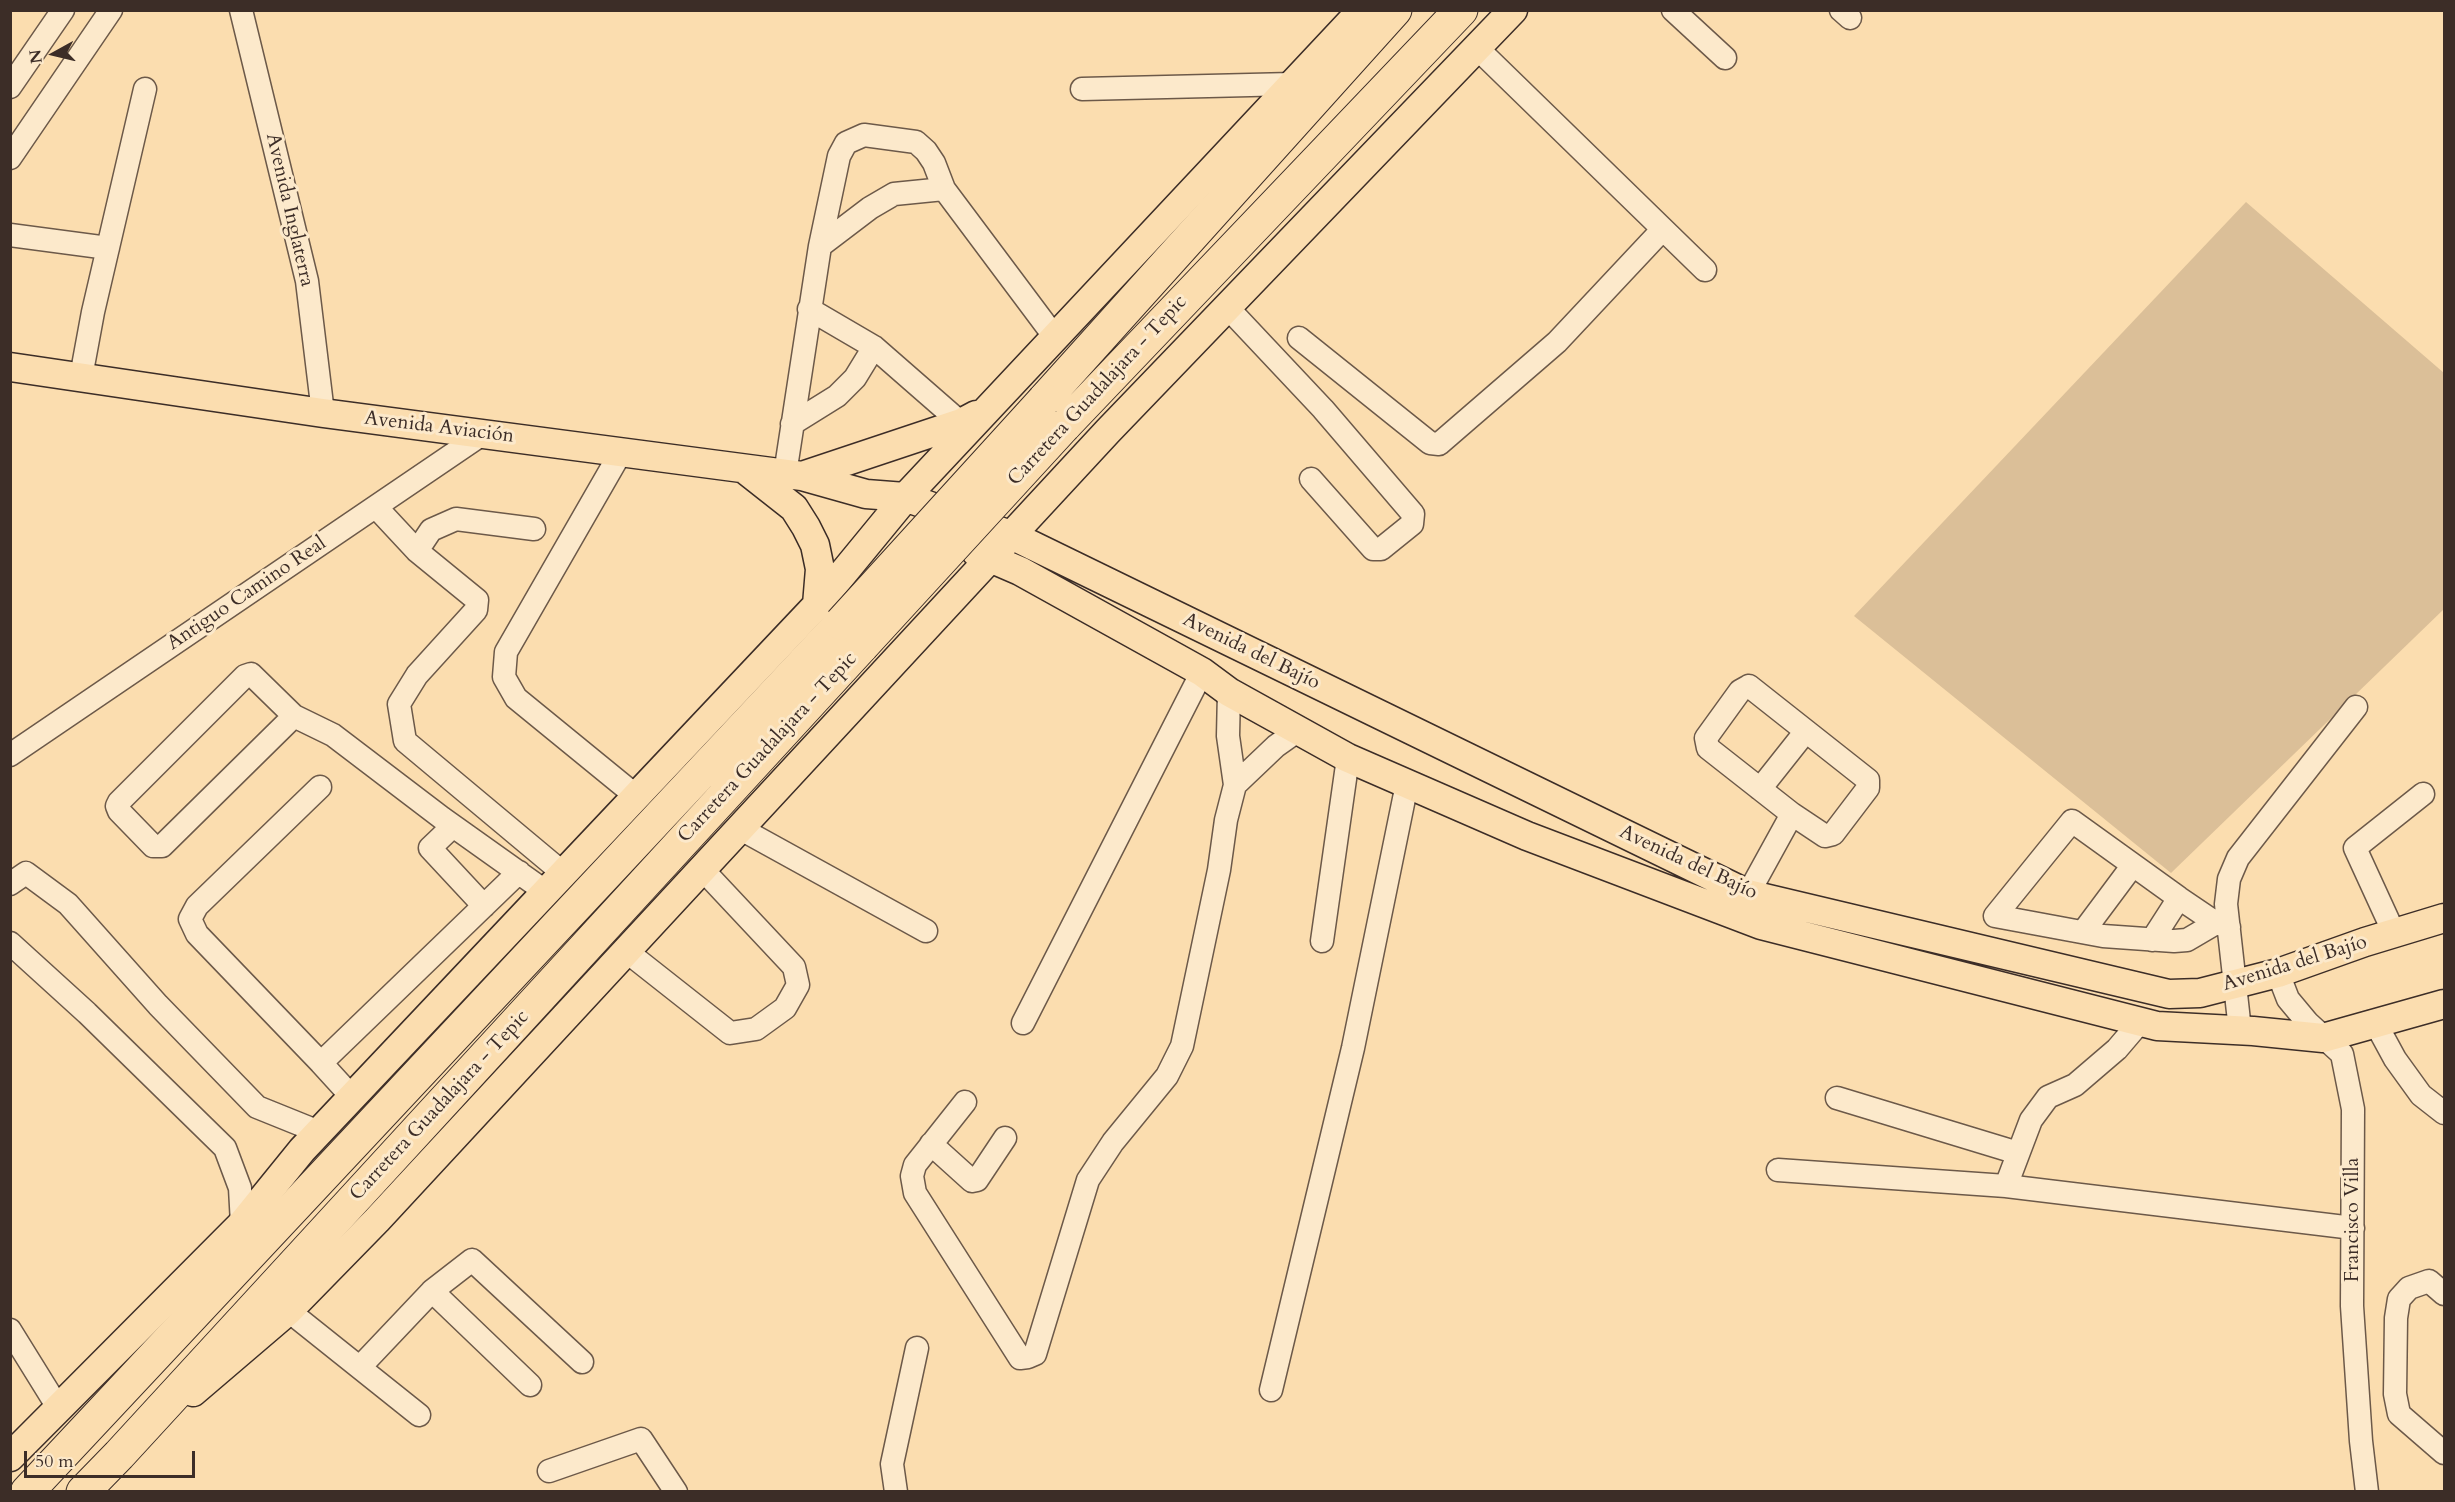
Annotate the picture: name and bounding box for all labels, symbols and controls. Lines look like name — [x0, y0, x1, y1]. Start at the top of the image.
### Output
north arrow — [24, 24, 84, 84]
text: N — [24, 48, 48, 65]
street label: Avenida Inglaterra — [260, 131, 318, 289]
street label: Carretera Guadalajara - Tepic — [1003, 291, 1193, 491]
street label: Avenida Aviación — [363, 407, 515, 449]
street label: Antiguo Camino Real — [163, 532, 331, 656]
street label: Avenida del Bajío — [1179, 608, 1323, 696]
street label: Carretera Guadalajara - Tepic — [673, 648, 863, 848]
street label: Avenida del Bajío — [1615, 821, 1761, 905]
street label: Avenida del Bajío — [2220, 931, 2370, 997]
street label: Carretera Guadalajara - Tepic — [345, 1006, 535, 1206]
street label: Francisco Villa — [2341, 1158, 2365, 1282]
scale bar — [27, 1439, 198, 1477]
text: 50 m — [35, 1449, 74, 1474]

